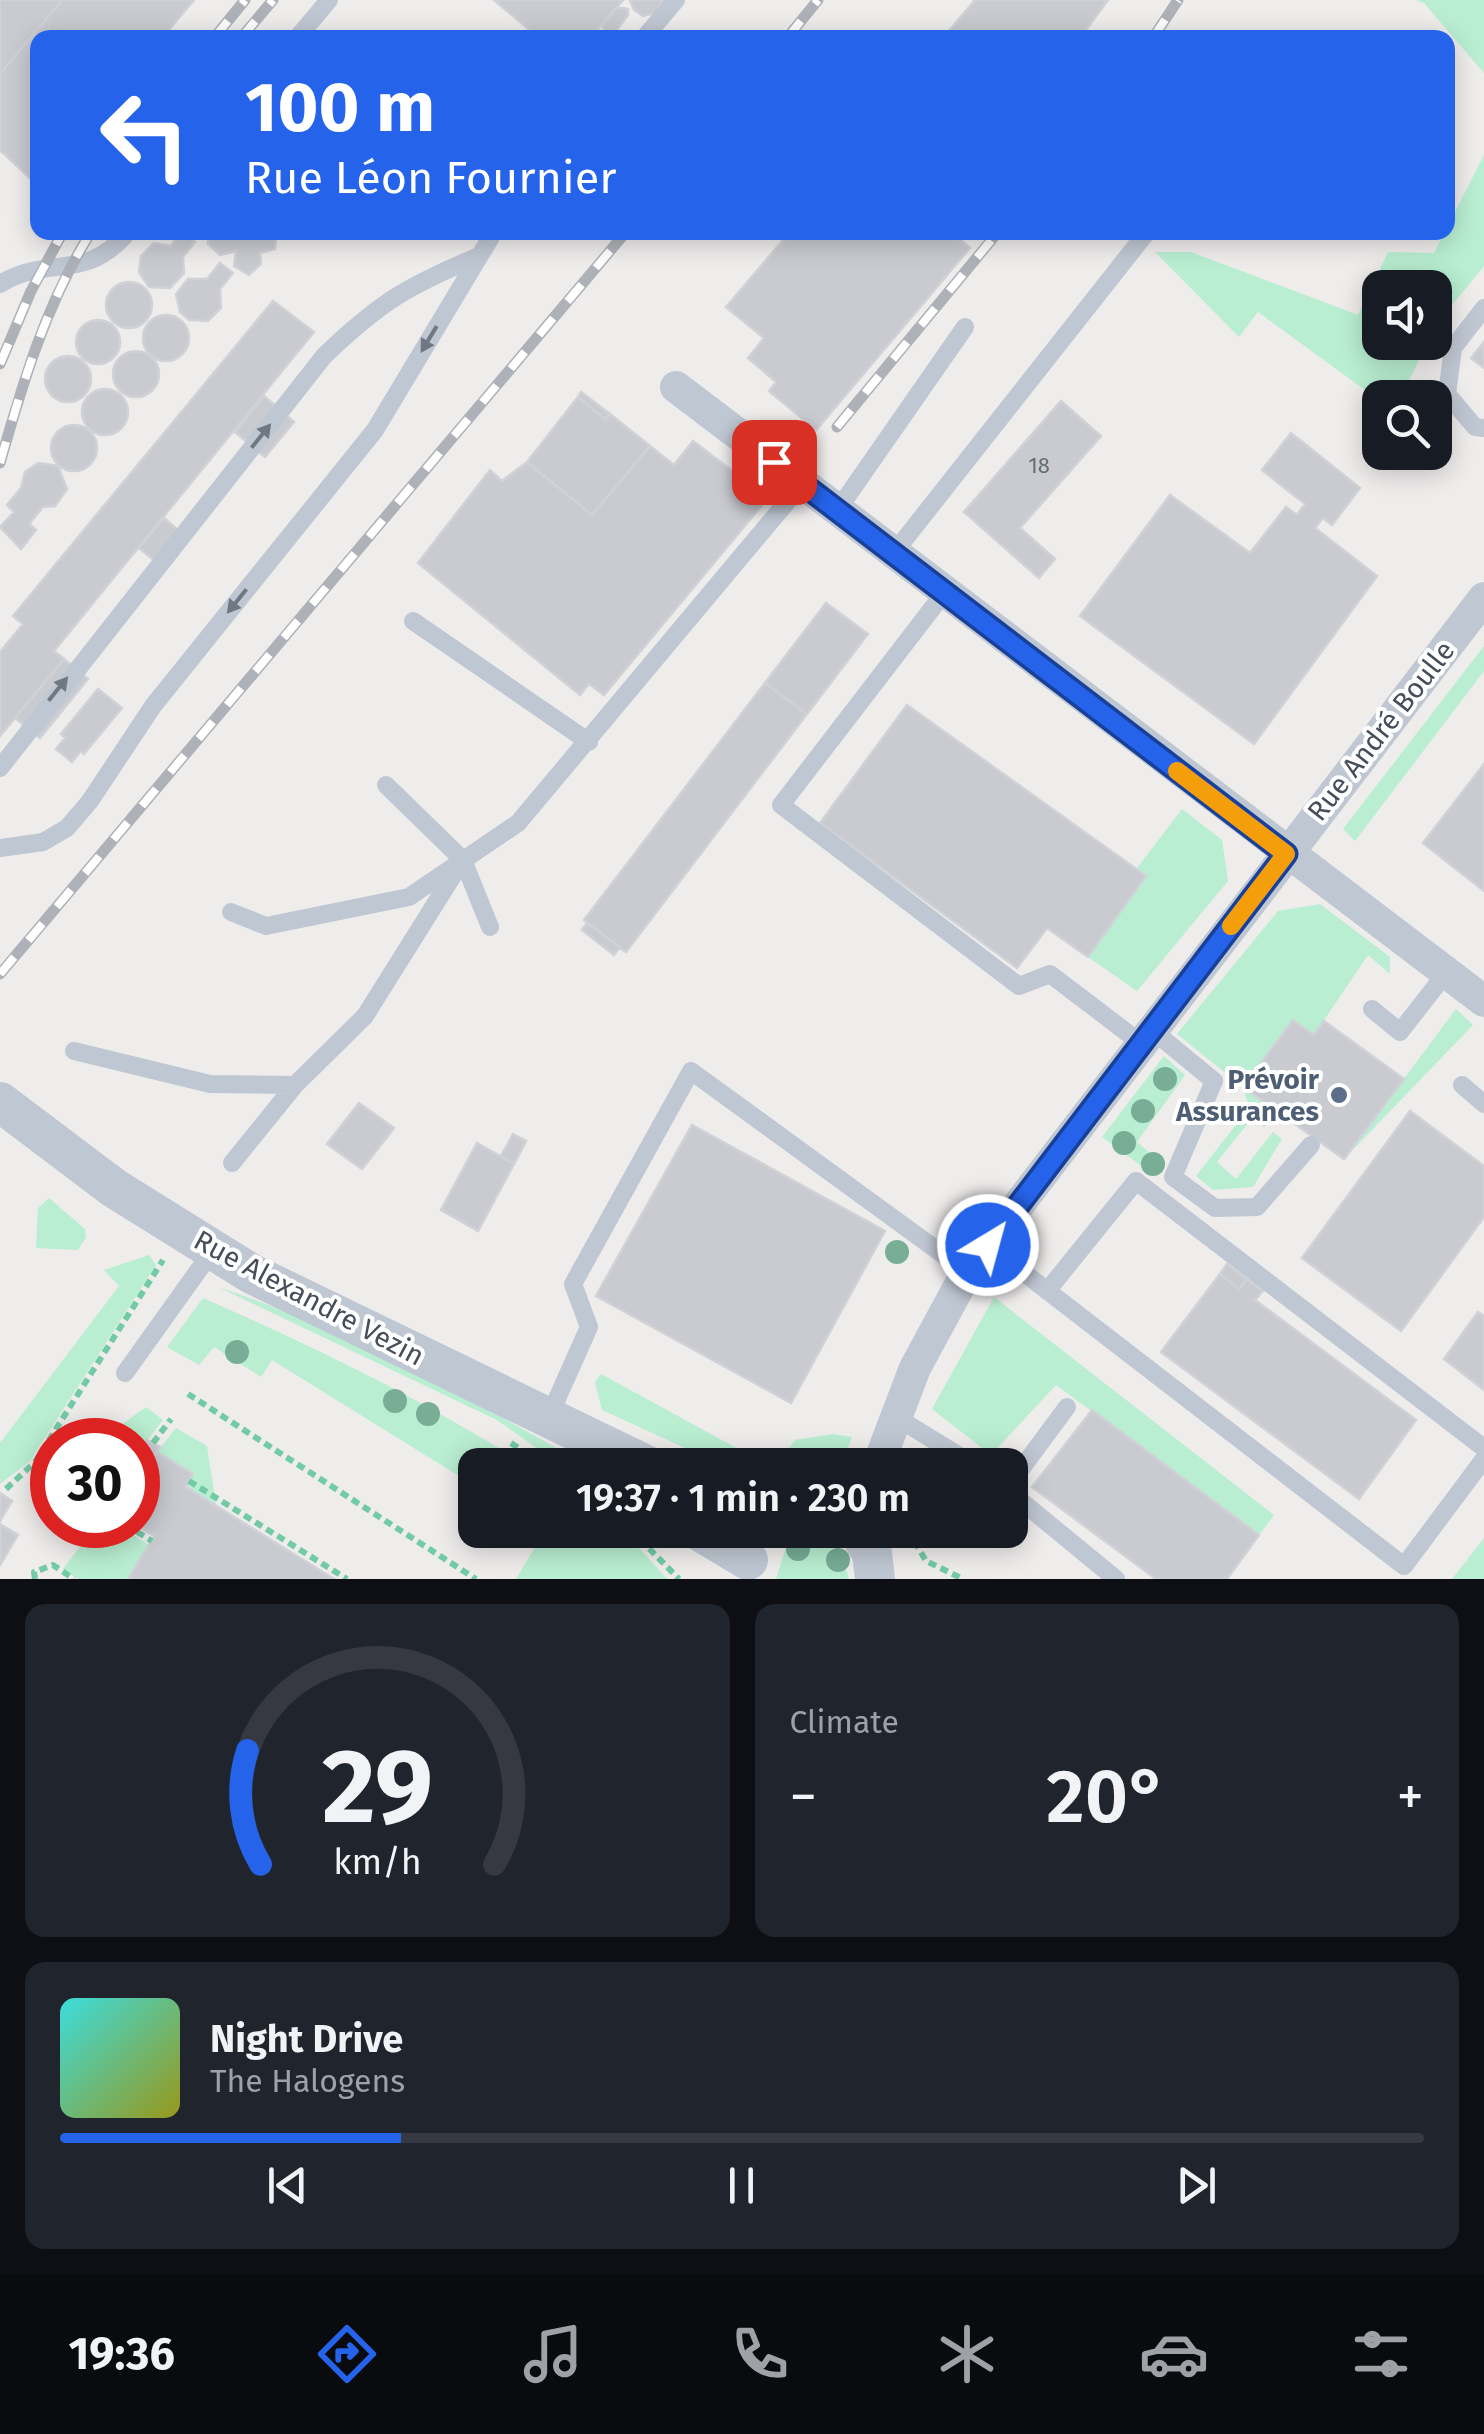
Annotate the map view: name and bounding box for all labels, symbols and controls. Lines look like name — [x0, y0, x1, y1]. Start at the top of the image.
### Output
text: 100 m — [245, 66, 435, 150]
icon: left — [80, 70, 210, 200]
text: Rue Léon Fournier — [245, 151, 617, 205]
map controls — [1362, 270, 1452, 470]
button: sound — [1362, 270, 1452, 360]
one-way arrow — [421, 325, 438, 353]
button: search — [1362, 380, 1452, 470]
pin — [732, 420, 817, 505]
one-way arrow — [250, 423, 271, 448]
icon: arrive — [747, 435, 802, 490]
house number: 18 — [1028, 452, 1050, 479]
one-way arrow — [227, 588, 248, 614]
street label: Rue André Boulle — [1301, 635, 1461, 827]
one-way arrow — [47, 677, 68, 702]
place label: Prévoir Assurances — [1175, 1063, 1320, 1128]
marker: Prévoir Assurances — [1328, 1084, 1350, 1106]
position arrow — [936, 1193, 1040, 1297]
street label: Rue Alexandre Vezin — [188, 1223, 430, 1373]
speed limit sign: 30 — [30, 1418, 160, 1548]
text: 19:37 · 1 min · 230 m — [576, 1475, 910, 1521]
text: Climate — [790, 1703, 899, 1741]
text: 29 — [322, 1725, 433, 1850]
text: 20° — [1046, 1752, 1167, 1842]
text: − — [790, 1764, 817, 1830]
text: + — [1397, 1764, 1424, 1830]
text: km/h — [333, 1841, 421, 1883]
text: Night Drive — [210, 2016, 403, 2062]
text: The Halogens — [210, 2062, 405, 2100]
icon: previous — [260, 2158, 315, 2213]
icon: pause — [714, 2158, 769, 2213]
icon: next — [1169, 2158, 1224, 2213]
icon: directions — [312, 2319, 382, 2389]
icon: music — [518, 2319, 588, 2389]
icon: phone — [725, 2319, 795, 2389]
icon: climate — [932, 2319, 1002, 2389]
icon: car — [1139, 2319, 1209, 2389]
icon: filters — [1346, 2319, 1416, 2389]
text: 19:36 — [68, 2327, 175, 2381]

